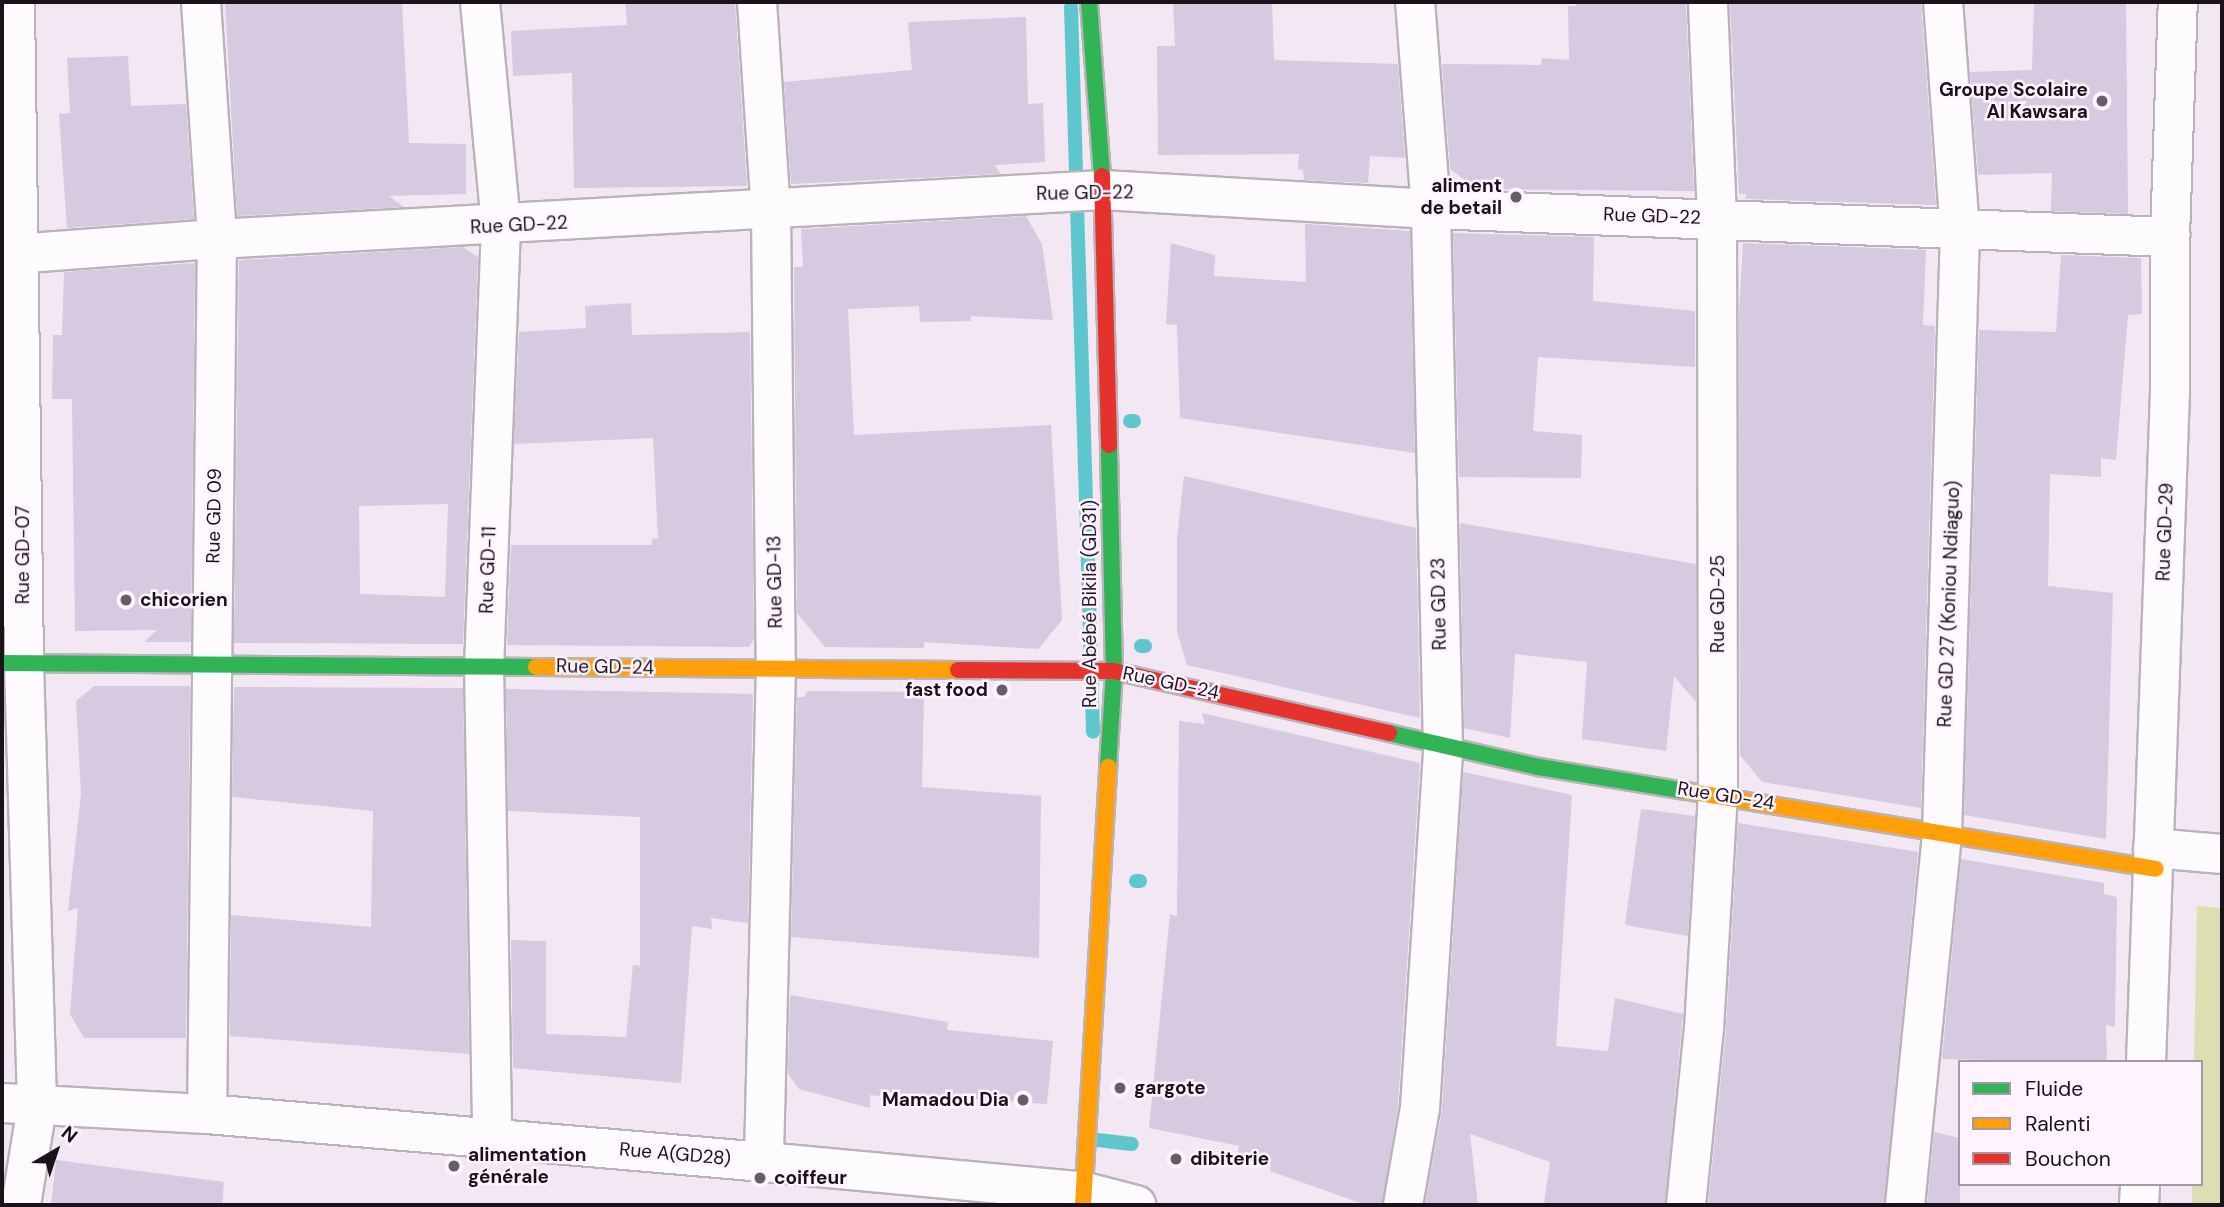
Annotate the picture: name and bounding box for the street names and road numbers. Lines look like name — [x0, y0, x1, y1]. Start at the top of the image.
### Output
street label: Rue GD-22 — [1036, 181, 1134, 205]
street label: Rue GD-22 — [1603, 203, 1701, 229]
street label: Rue GD-22 — [470, 211, 568, 239]
street label: Rue GD 09 — [202, 468, 226, 564]
street label: Rue GD 27 (Koniou Ndiaguo) — [1933, 480, 1965, 728]
street label: Rue GD-29 — [2152, 482, 2178, 582]
street label: Rue Abébé Bikila (GD31) — [1079, 500, 1101, 708]
street label: Rue GD-07 — [12, 506, 34, 604]
street label: Rue GD-11 — [475, 526, 501, 614]
street label: Rue GD-13 — [763, 535, 787, 629]
street label: Rue GD-25 — [1707, 555, 1729, 653]
street label: Rue GD 23 — [1427, 557, 1451, 651]
street label: Rue GD-24 — [556, 655, 654, 679]
street label: Rue GD-24 — [1121, 662, 1221, 704]
street label: Rue GD-24 — [1676, 777, 1776, 815]
street label: Rue A(GD28) — [618, 1138, 732, 1170]

